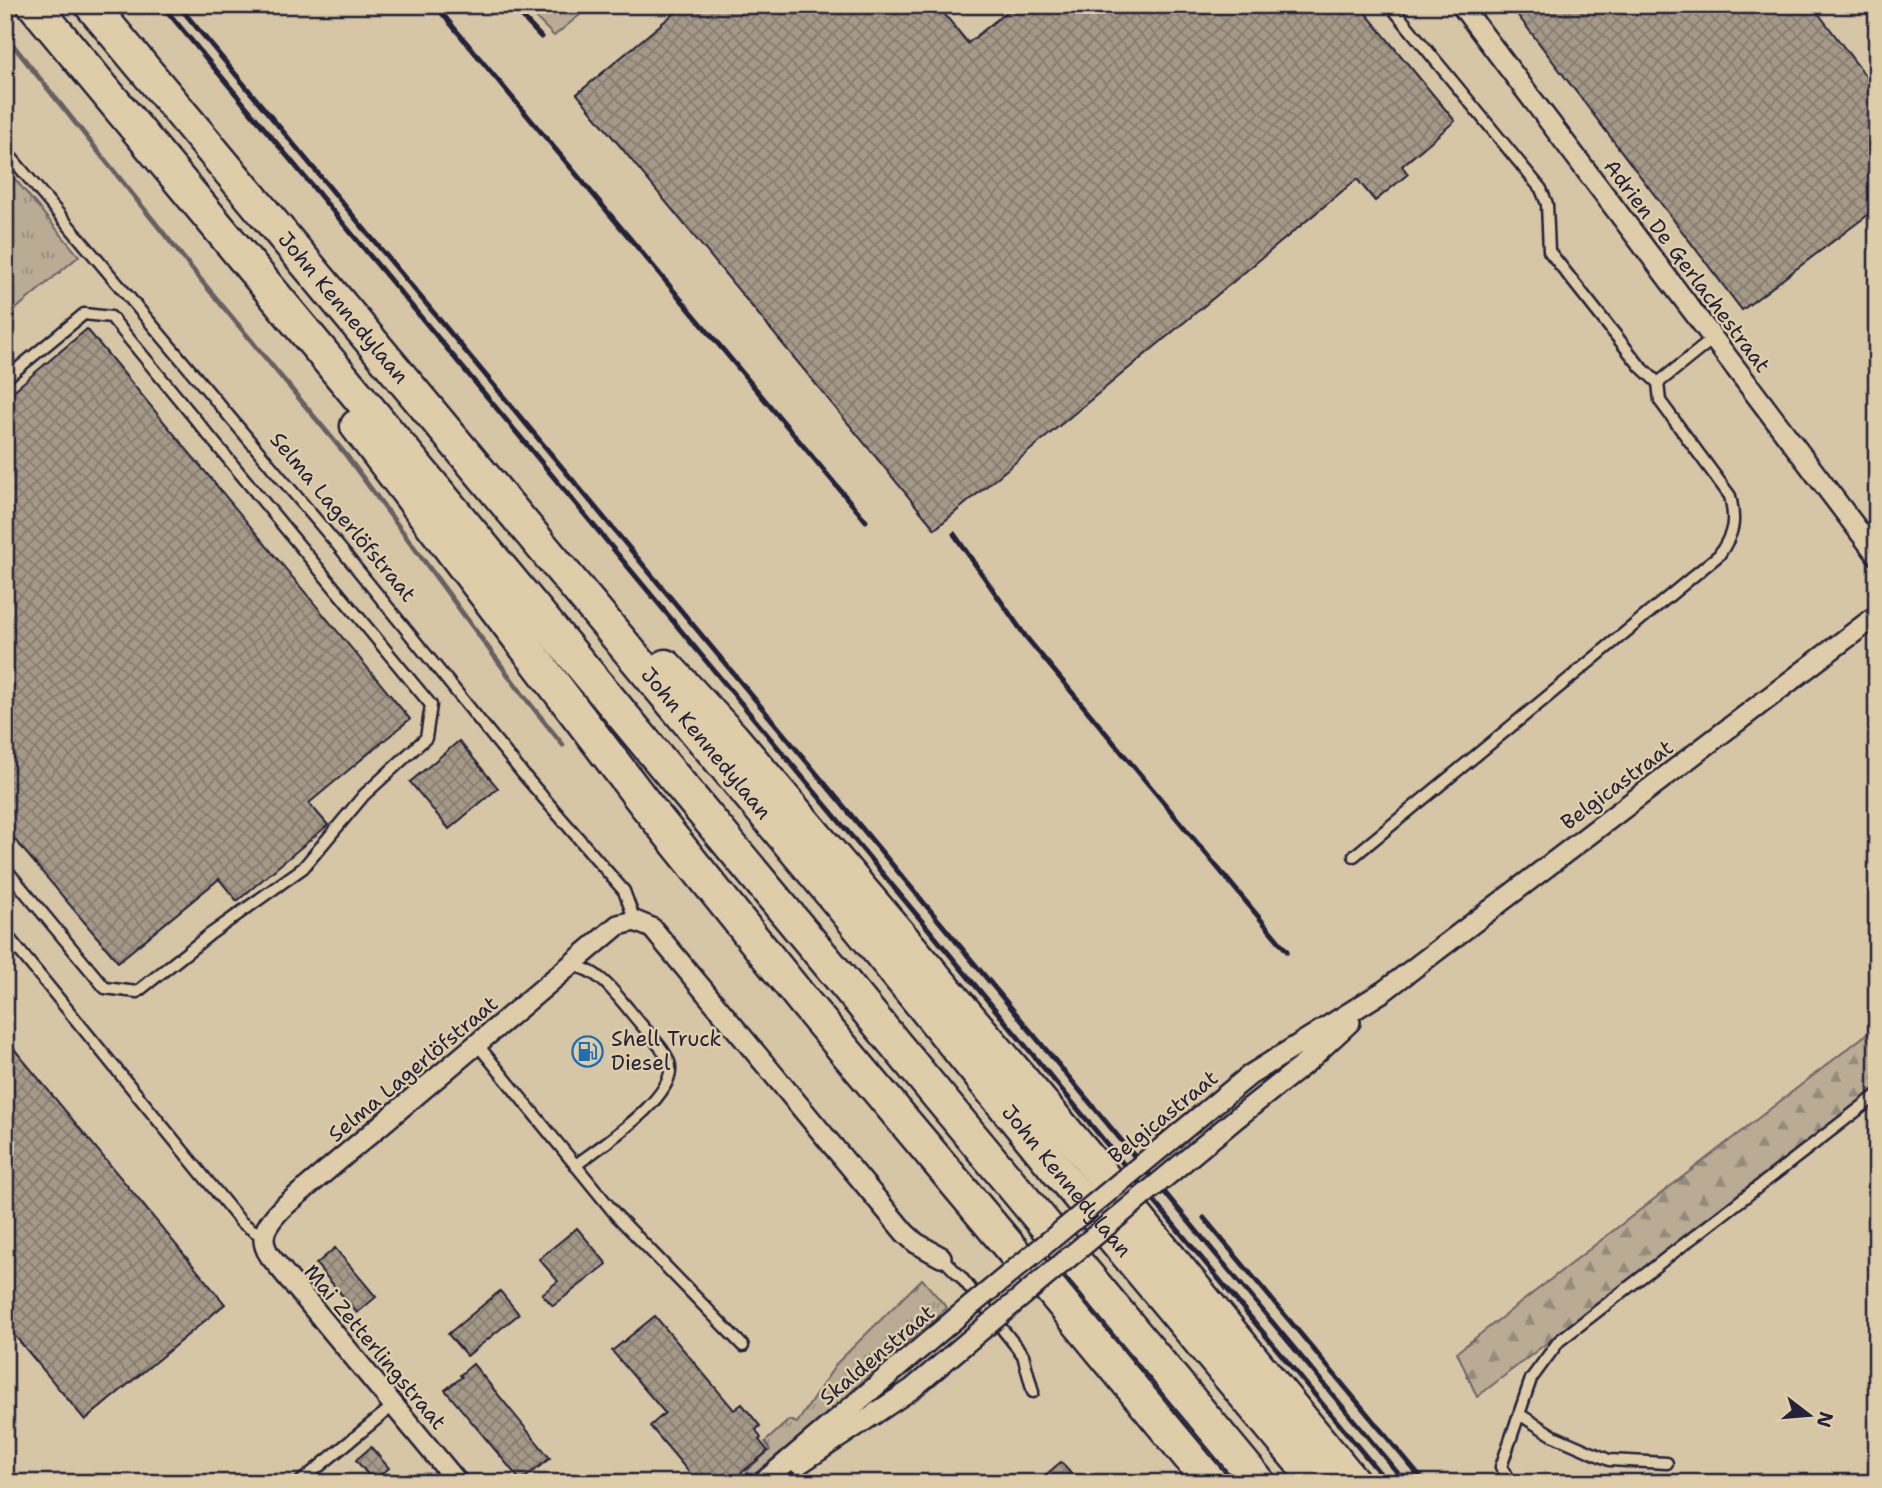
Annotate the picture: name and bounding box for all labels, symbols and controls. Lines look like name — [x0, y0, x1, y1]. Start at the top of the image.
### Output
street label: Adrien De Gerlachestraat — [1597, 154, 1777, 378]
street label: John Kennedylaan — [272, 226, 415, 390]
street label: Selma Lagerlöfstraat — [264, 426, 422, 608]
street label: John Kennedylaan — [635, 661, 778, 825]
street label: Belgicastraat — [1555, 734, 1679, 836]
street label: Selma Lagerlöfstraat — [322, 990, 504, 1148]
place label: Shell Truck Diesel — [611, 1025, 722, 1077]
fuel station icon: Shell Truck Diesel — [571, 1034, 605, 1068]
street label: Belgicastraat — [1102, 1064, 1224, 1170]
street label: John Kennedylaan — [995, 1099, 1138, 1263]
street label: Mai Zetterlingstraat — [298, 1258, 452, 1436]
street label: Skaldenstraat — [814, 1299, 940, 1411]
north arrow — [1773, 1380, 1843, 1450]
text: N — [1811, 1409, 1839, 1430]

